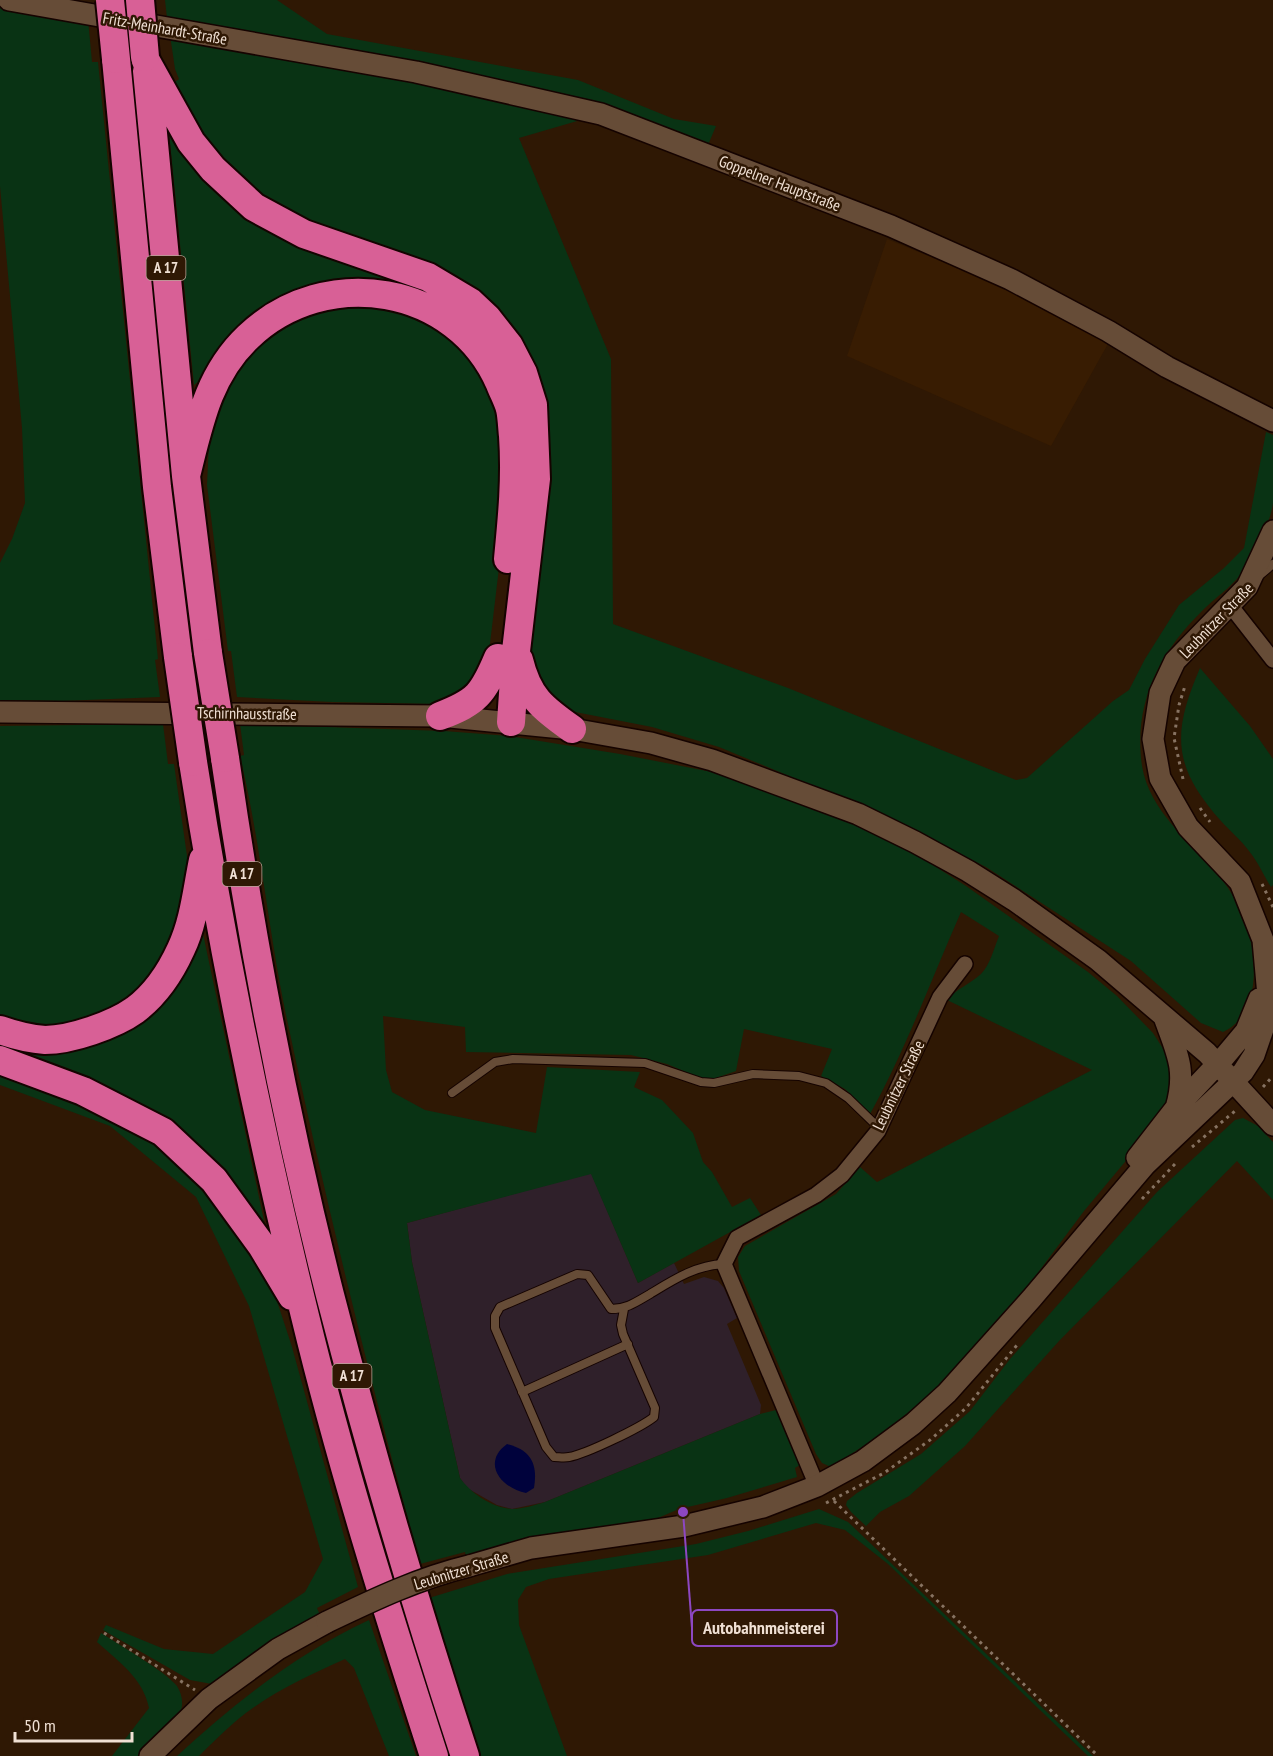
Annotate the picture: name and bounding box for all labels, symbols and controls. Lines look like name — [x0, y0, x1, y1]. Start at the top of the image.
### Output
street label: Fritz-Meinhardt-Straße — [101, 7, 229, 49]
street label: Goppelner Hauptstraße — [716, 151, 844, 215]
road number: A 17 — [146, 256, 186, 280]
street label: Leubnitzer Straße — [1175, 578, 1257, 662]
street label: Tschirnhausstraße — [197, 702, 297, 724]
road number: A 17 — [222, 862, 262, 886]
street label: Leubnitzer Straße — [868, 1037, 928, 1133]
road number: A 17 — [332, 1364, 372, 1388]
street label: Leubnitzer Straße — [411, 1546, 511, 1594]
callout: Autobahnmeisterei — [692, 1610, 837, 1646]
text: Autobahnmeisterei — [702, 1616, 825, 1639]
scale bar — [15, 1705, 132, 1743]
text: 50 m — [24, 1714, 56, 1737]

